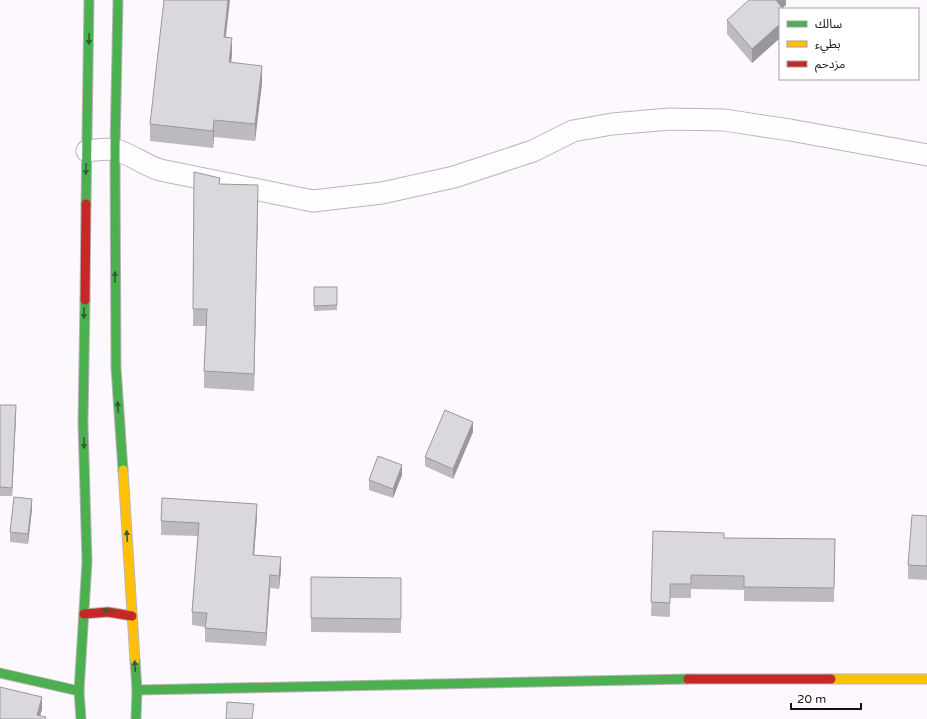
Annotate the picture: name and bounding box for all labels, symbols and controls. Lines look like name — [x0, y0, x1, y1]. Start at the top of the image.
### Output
legend — [779, 8, 919, 80]
text: سالك — [815, 17, 842, 31]
one-way arrow — [85, 33, 92, 45]
text: بطيء — [815, 37, 841, 54]
text: مزدحم — [815, 57, 845, 73]
one-way arrow — [83, 163, 89, 176]
one-way arrow — [112, 270, 118, 283]
one-way arrow — [81, 307, 87, 320]
one-way arrow — [115, 401, 122, 413]
one-way arrow — [81, 437, 87, 450]
one-way arrow — [123, 530, 130, 542]
one-way arrow — [102, 607, 114, 614]
one-way arrow — [132, 660, 139, 672]
scale bar — [791, 685, 861, 711]
text: 20 m — [797, 692, 826, 706]

